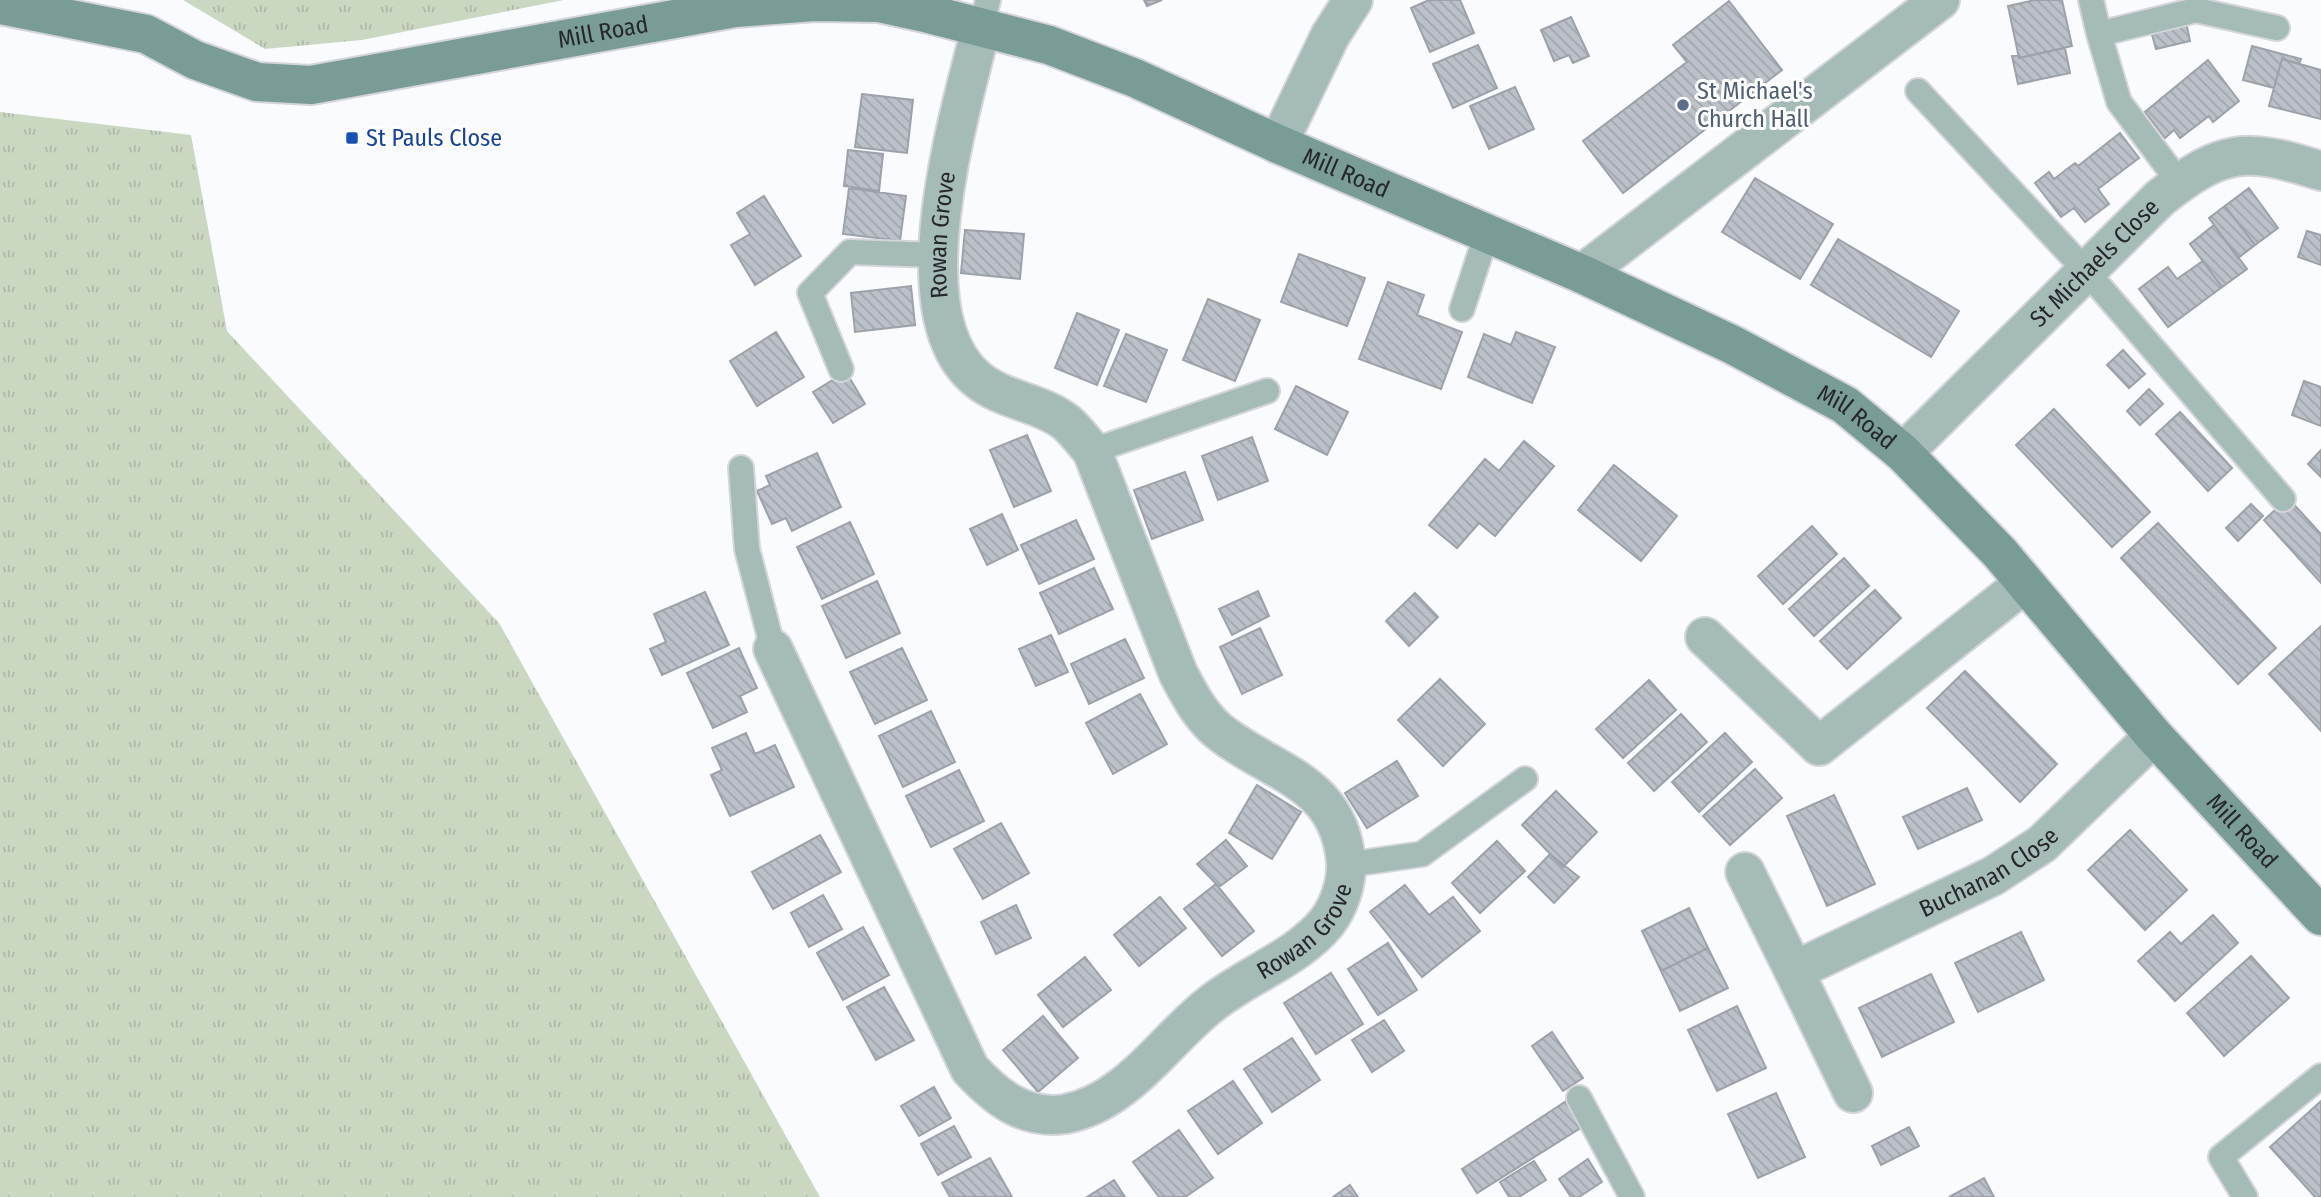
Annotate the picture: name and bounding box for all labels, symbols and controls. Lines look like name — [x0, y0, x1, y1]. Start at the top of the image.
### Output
street label: Mill Road — [556, 10, 650, 54]
place label: St Michael's Church Hall — [1697, 77, 1813, 133]
marker: St Michael's Church Hall — [1675, 97, 1691, 113]
place label: St Pauls Close — [366, 124, 502, 152]
marker: St Pauls Close — [344, 130, 360, 146]
street label: Mill Road — [1298, 142, 1393, 204]
street label: Rowan Grove — [924, 169, 961, 300]
street label: St Michaels Close — [2024, 193, 2165, 333]
street label: Mill Road — [1813, 379, 1902, 455]
street label: Mill Road — [2201, 788, 2283, 874]
street label: Buchanan Close — [1915, 822, 2064, 923]
street label: Rowan Grove — [1252, 880, 1358, 985]

